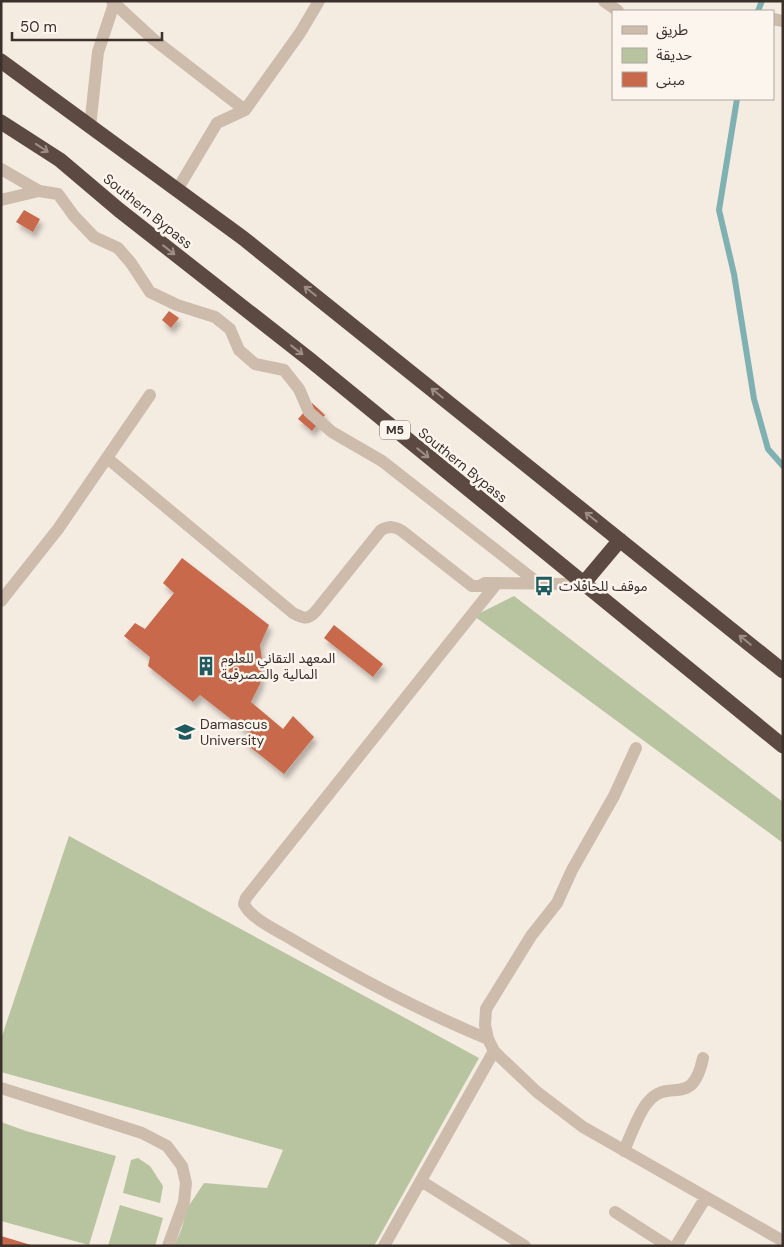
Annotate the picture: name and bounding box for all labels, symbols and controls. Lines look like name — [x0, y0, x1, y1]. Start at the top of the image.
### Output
scale bar — [12, 10, 162, 42]
legend — [612, 10, 774, 100]
text: 50 m — [20, 17, 57, 37]
text: طريق — [656, 20, 688, 40]
text: حديقة — [656, 45, 692, 65]
text: مبنى — [656, 70, 685, 90]
one-way arrow — [35, 144, 49, 154]
street label: Southern Bypass — [100, 170, 196, 252]
one-way arrow — [162, 244, 175, 255]
one-way arrow — [304, 286, 317, 297]
one-way arrow — [290, 344, 303, 355]
one-way arrow — [431, 388, 444, 399]
road number: M5 — [380, 420, 410, 440]
street label: Southern Bypass — [415, 424, 511, 506]
one-way arrow — [416, 447, 429, 458]
one-way arrow — [585, 511, 598, 522]
bus stop icon: موقف للحافلات — [533, 575, 555, 597]
place label: موقف للحافلات — [559, 577, 648, 595]
one-way arrow — [739, 635, 752, 646]
place label: المعهد التقاني للعلوم المالية والمصرفية — [221, 649, 335, 683]
building icon: المعهد التقاني للعلوم المالية والمصرفية — [195, 655, 217, 677]
place label: Damascus University — [200, 715, 267, 749]
school or university icon: Damascus University — [174, 721, 196, 743]

